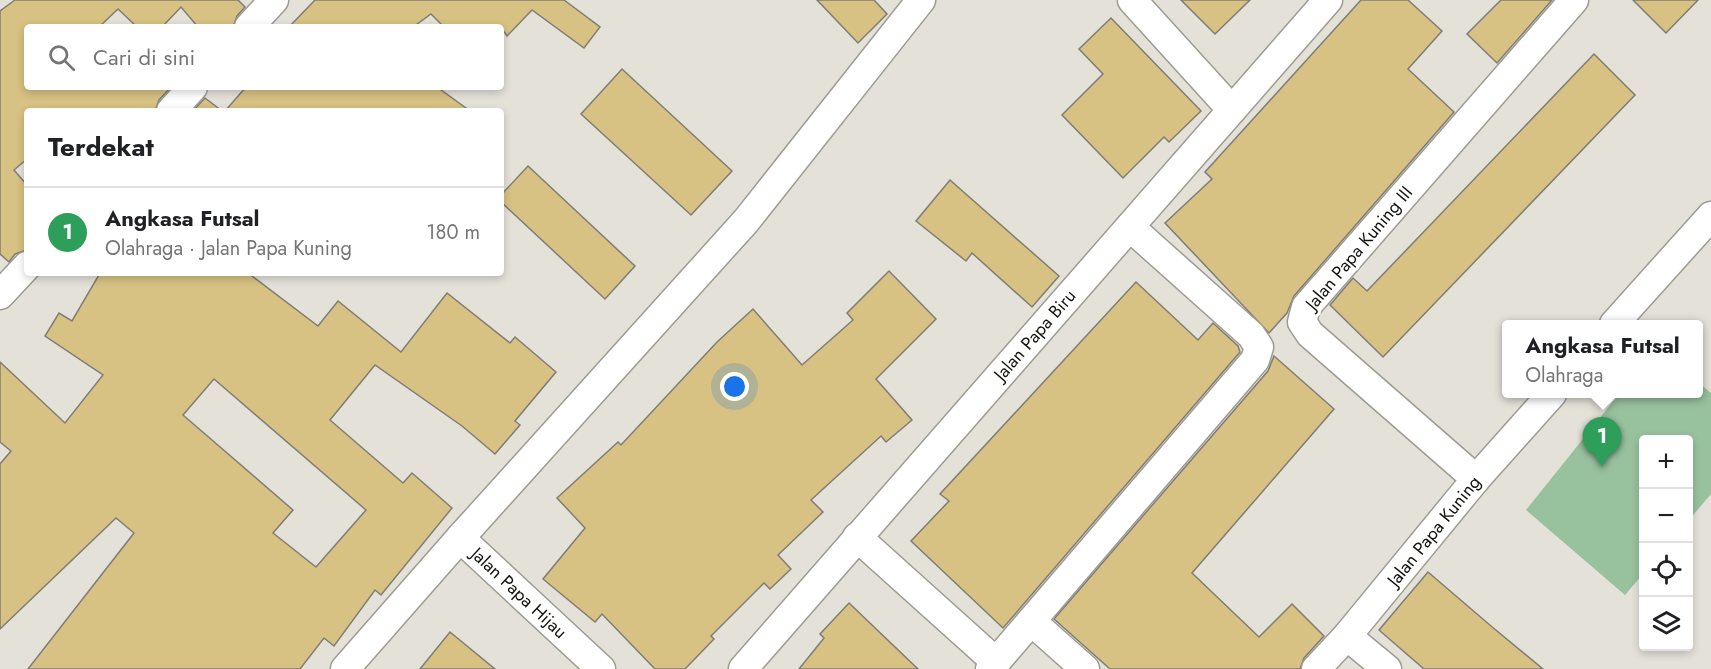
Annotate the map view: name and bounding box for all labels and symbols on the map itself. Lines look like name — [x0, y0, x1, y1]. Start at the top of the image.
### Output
street label: Jalan Papa Kuning III — [1298, 180, 1419, 317]
street label: Jalan Papa Biru — [987, 284, 1082, 388]
your location — [720, 372, 749, 401]
pin: 1 — [1582, 418, 1622, 467]
street label: Jalan Papa Kuning — [1380, 470, 1487, 594]
street label: Jalan Papa Hijau — [464, 540, 573, 644]

